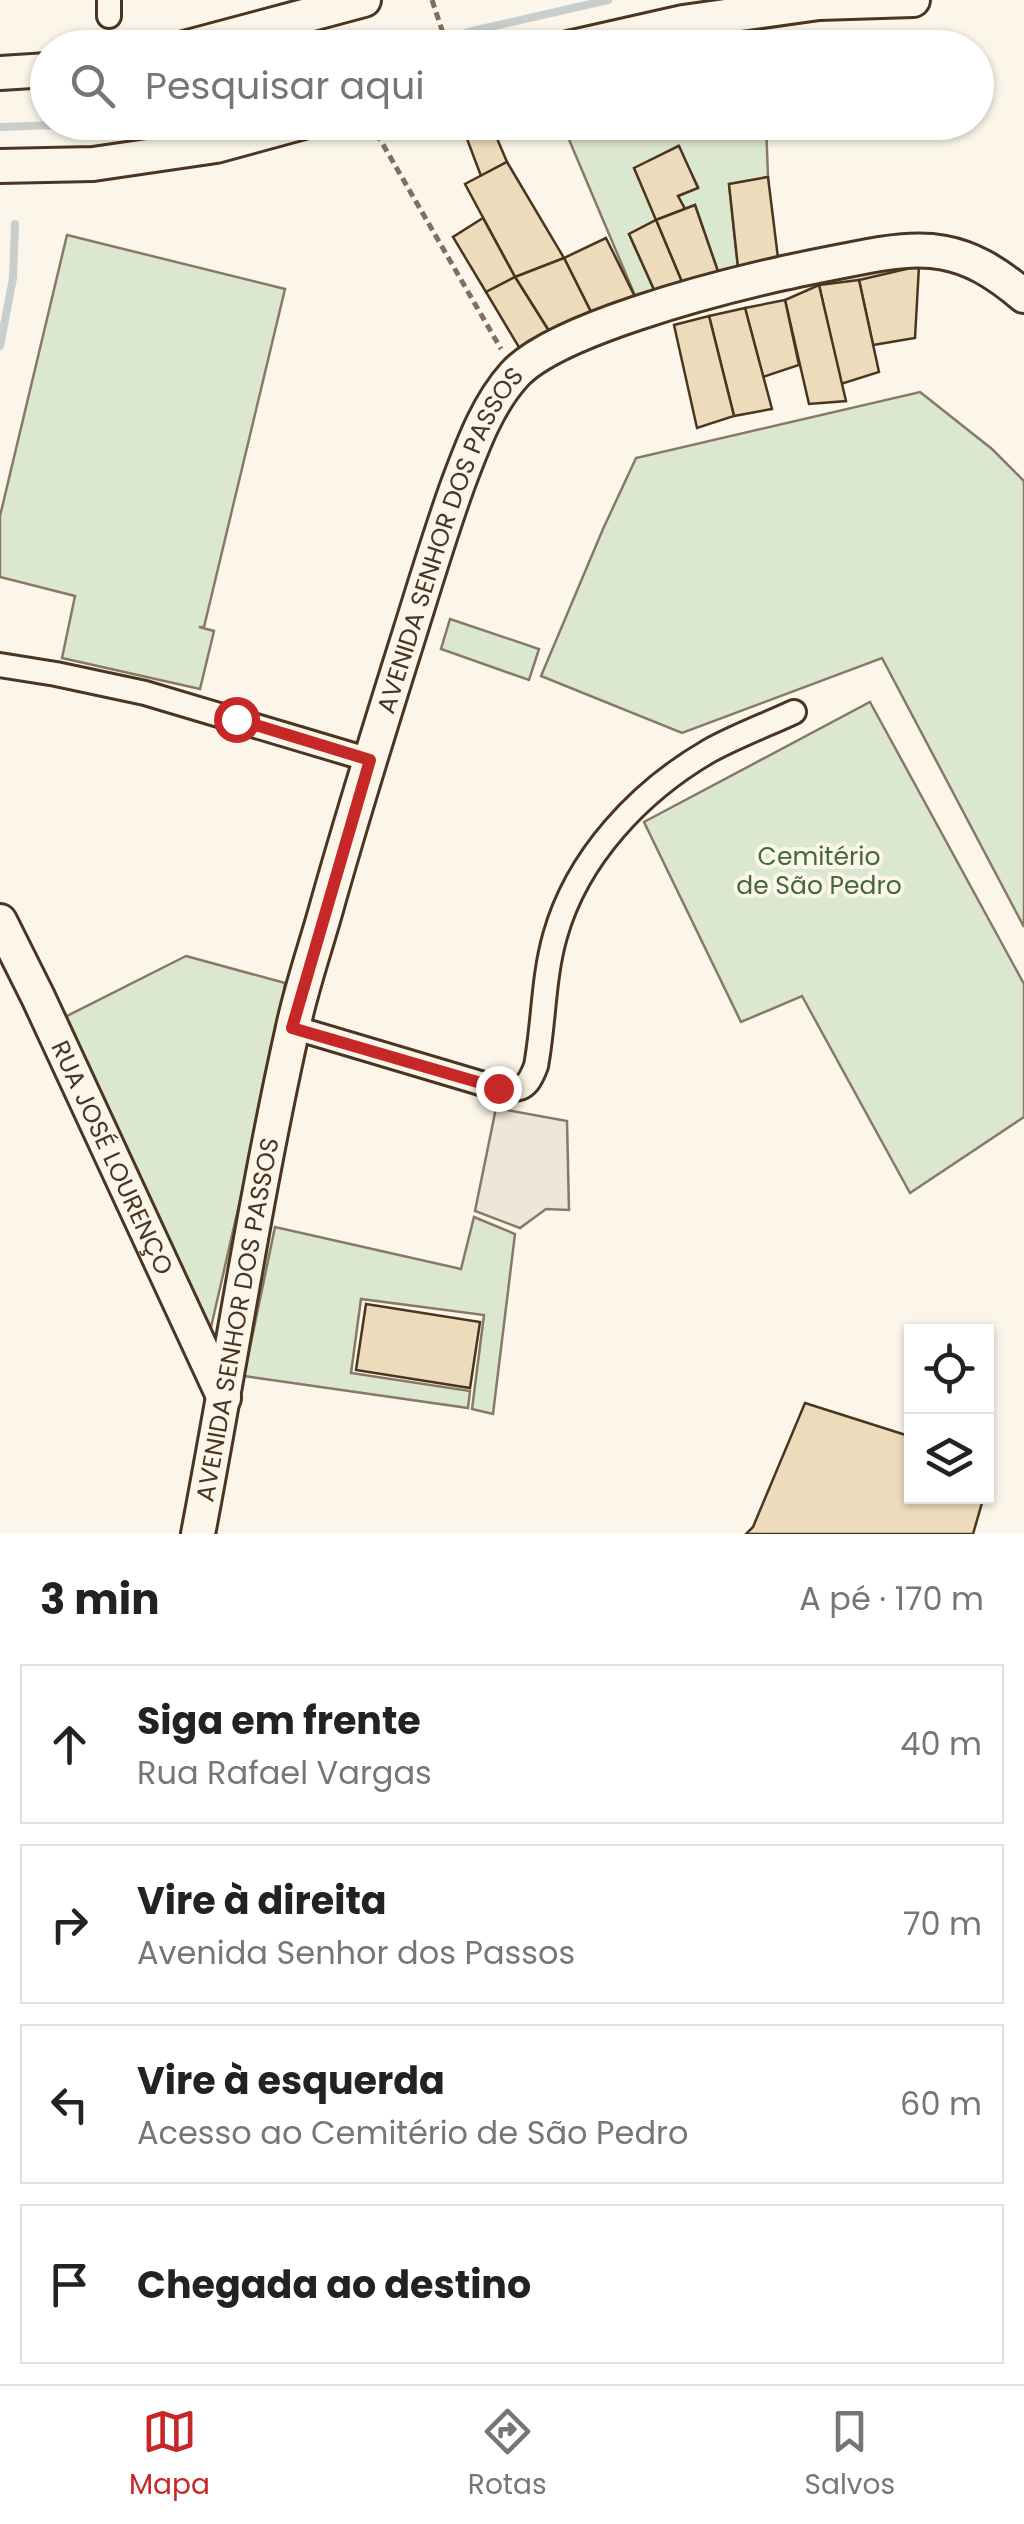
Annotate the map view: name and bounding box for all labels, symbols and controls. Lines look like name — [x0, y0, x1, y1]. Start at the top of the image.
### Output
search box — [30, 30, 994, 140]
icon: search — [65, 58, 120, 113]
text: Pesquisar aqui — [145, 59, 425, 112]
street label: AVENIDA SENHOR DOS PASSOS — [368, 359, 531, 718]
route start — [214, 697, 260, 743]
park label: Cemitério de São Pedro — [736, 839, 902, 903]
street label: RUA JOSÉ LOURENÇO — [43, 1035, 182, 1280]
route end — [476, 1066, 522, 1112]
street label: AVENIDA SENHOR DOS PASSOS — [187, 1134, 287, 1504]
map controls — [904, 1324, 994, 1504]
button: locate — [904, 1324, 994, 1414]
button: layers — [904, 1414, 994, 1504]
text: 3 min — [40, 1570, 160, 1629]
text: A pé · 170 m — [799, 1576, 984, 1621]
text: Siga em frente — [137, 1694, 421, 1747]
icon: ahead — [42, 1717, 97, 1772]
text: 40 m — [900, 1721, 982, 1766]
text: Rua Rafael Vargas — [137, 1750, 432, 1795]
text: Vire à direita — [137, 1874, 387, 1927]
icon: right — [42, 1897, 97, 1952]
text: 70 m — [903, 1901, 982, 1946]
text: Avenida Senhor dos Passos — [137, 1930, 575, 1975]
text: Vire à esquerda — [137, 2054, 445, 2107]
icon: left — [42, 2077, 97, 2132]
text: 60 m — [900, 2081, 982, 2126]
text: Acesso ao Cemitério de São Pedro — [137, 2110, 689, 2155]
icon: arrive — [42, 2257, 97, 2312]
text: Chegada ao destino — [137, 2258, 531, 2311]
tab: Mapa — [129, 2404, 210, 2506]
tab: Rotas — [468, 2404, 547, 2506]
tab: Salvos — [805, 2404, 895, 2506]

